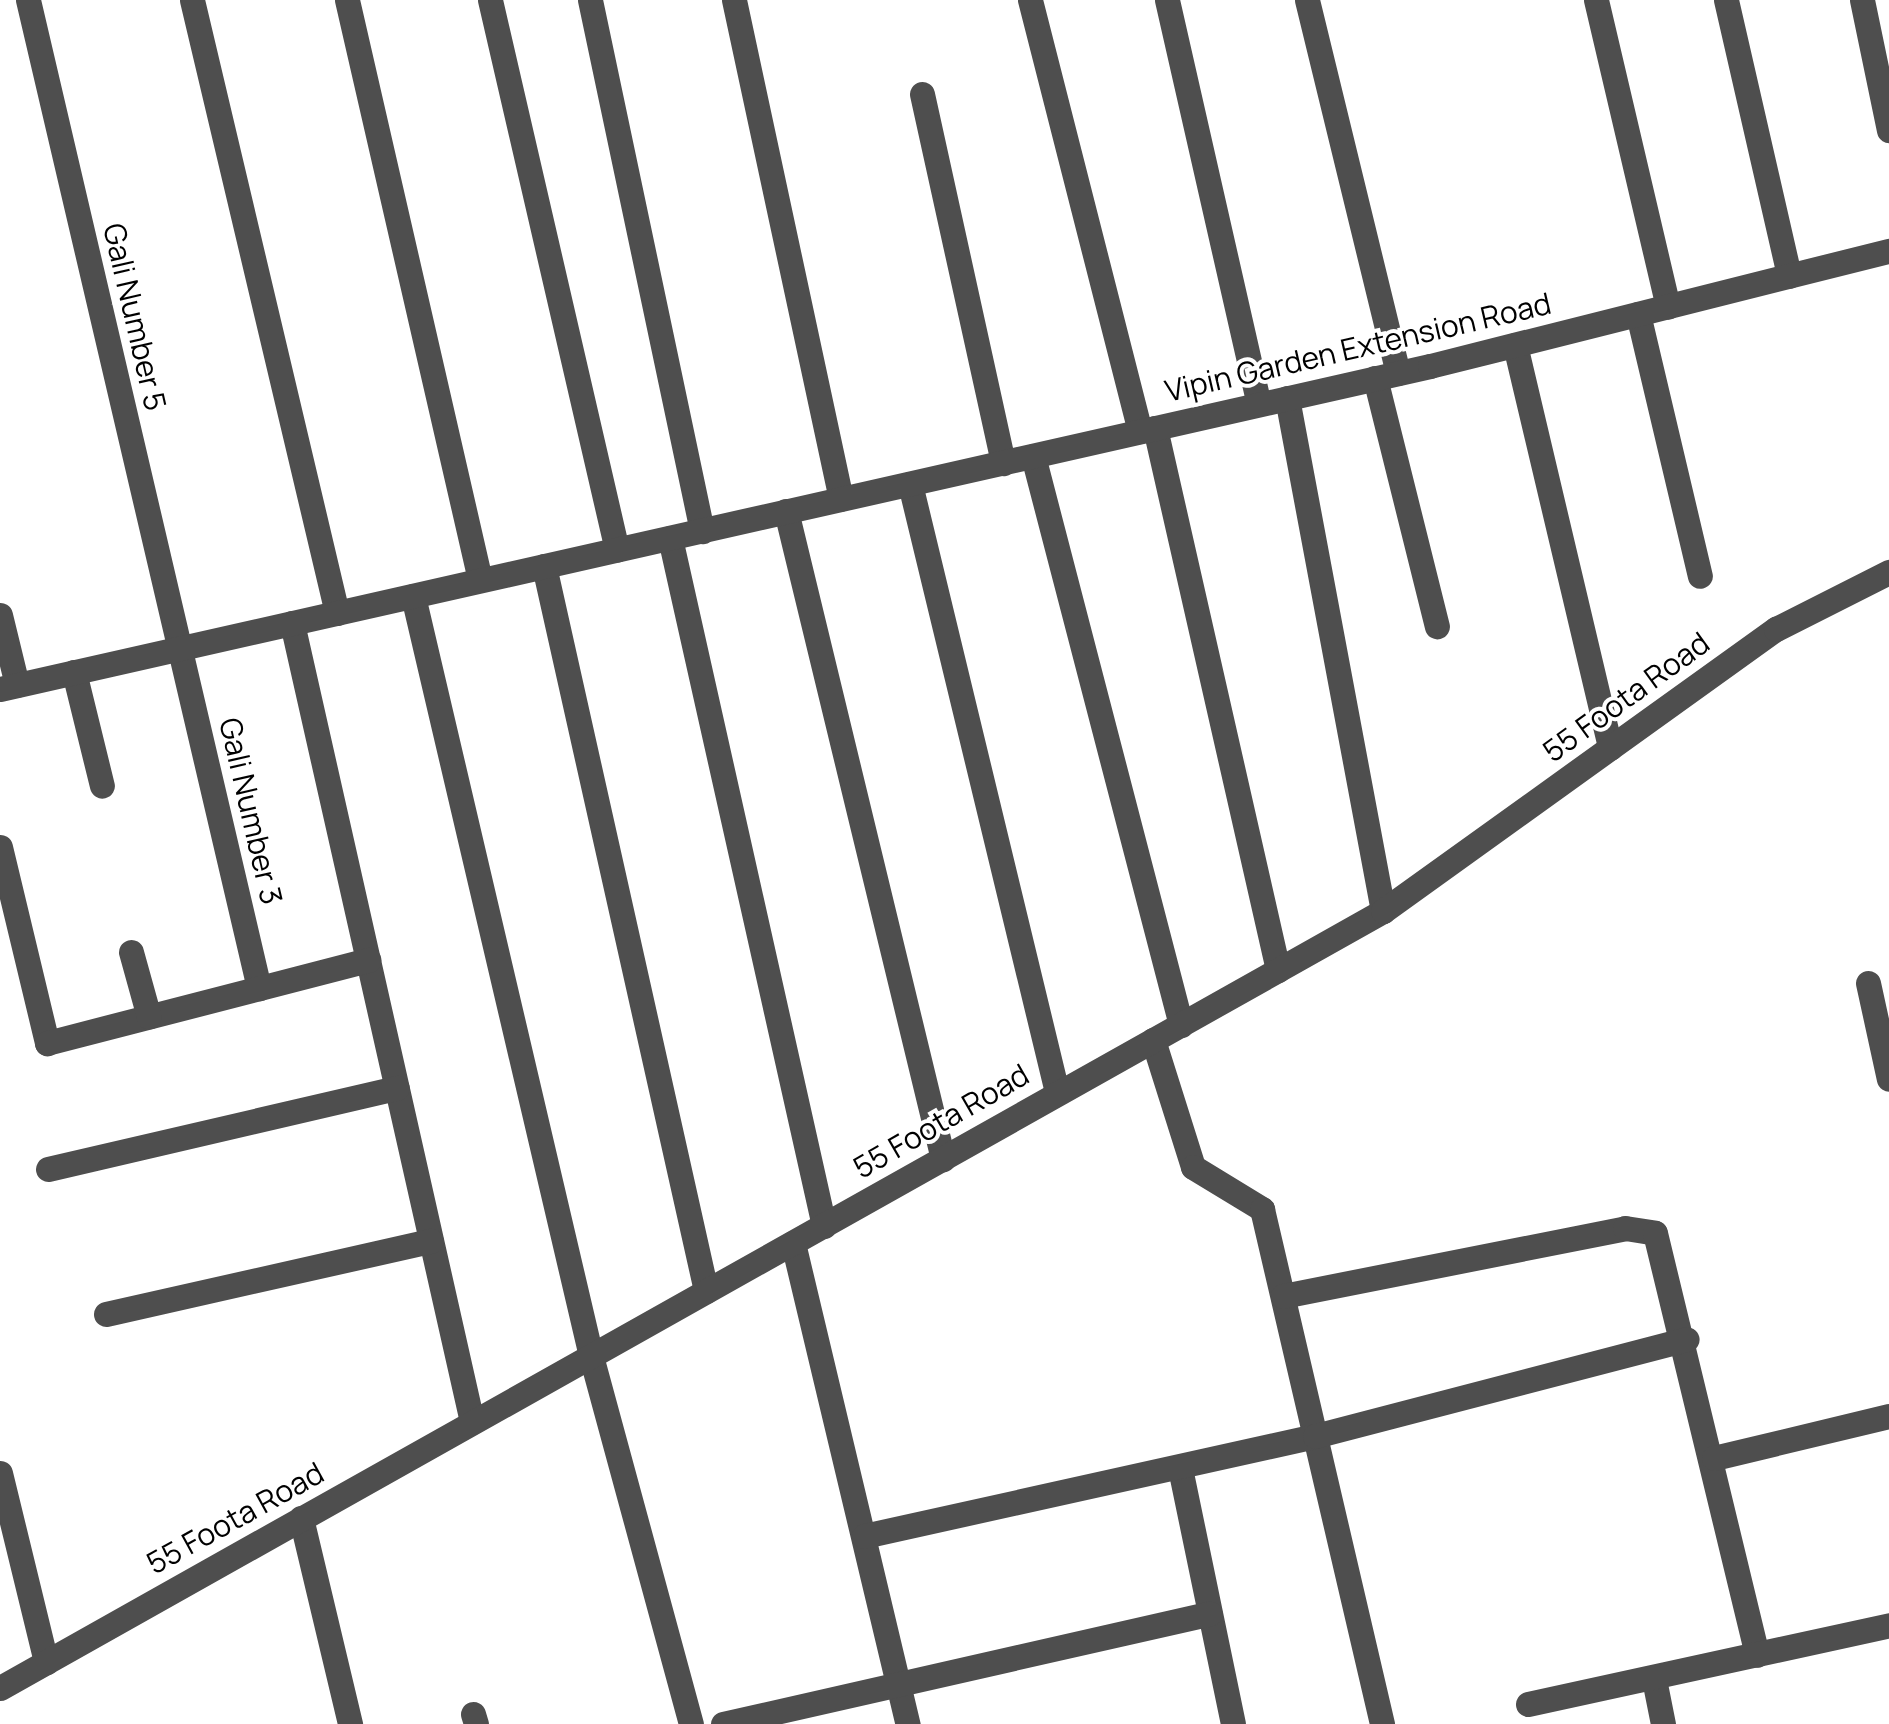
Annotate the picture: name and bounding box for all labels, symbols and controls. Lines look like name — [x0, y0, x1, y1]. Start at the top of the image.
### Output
street label: Gali Number 5 — [96, 220, 174, 414]
street label: Vipin Garden Extension Road — [1162, 285, 1554, 409]
street label: 55 Foota Road — [1536, 625, 1716, 769]
street label: Gali Number 3 — [212, 714, 290, 908]
street label: 55 Foota Road — [847, 1056, 1035, 1186]
street label: 55 Foota Road — [140, 1455, 330, 1581]

